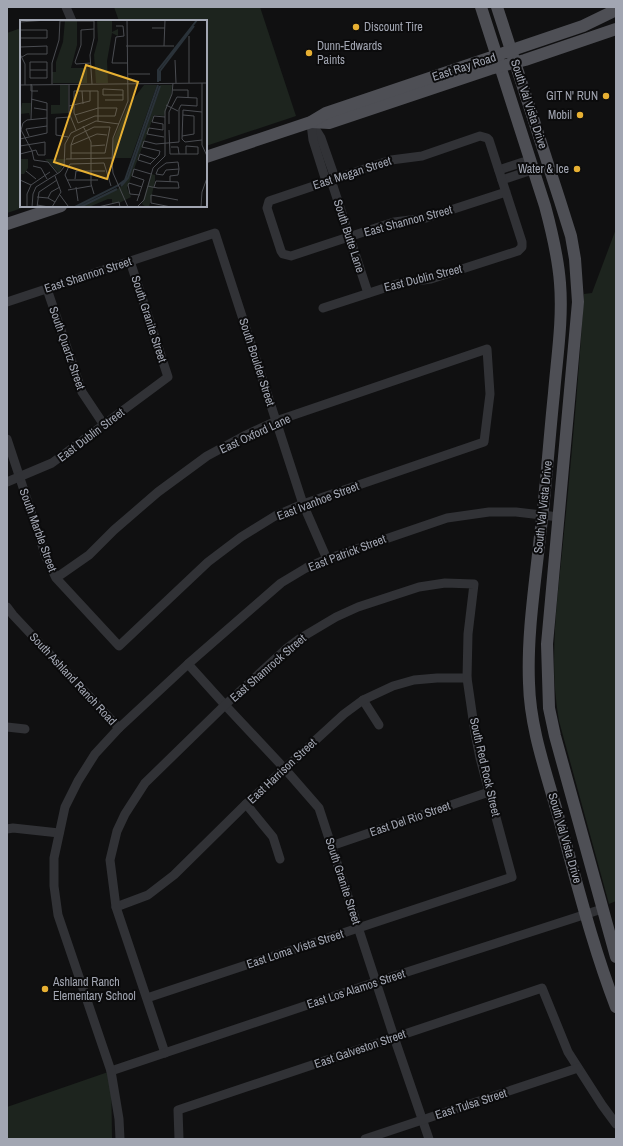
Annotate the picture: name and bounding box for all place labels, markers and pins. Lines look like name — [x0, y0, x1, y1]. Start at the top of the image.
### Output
place label: Discount Tire — [364, 19, 423, 35]
marker: Discount Tire — [351, 22, 361, 32]
place label: Dunn-Edwards Paints — [317, 38, 382, 68]
marker: Dunn-Edwards Paints — [304, 48, 314, 58]
place label: GIT N' RUN — [546, 88, 598, 104]
marker: GIT N' RUN — [601, 91, 611, 101]
place label: Mobil — [548, 107, 572, 123]
marker: Mobil — [575, 110, 585, 120]
place label: Water & Ice — [518, 161, 569, 177]
marker: Water & Ice — [572, 164, 582, 174]
place label: Ashland Ranch Elementary School — [52, 974, 136, 1004]
marker: Ashland Ranch Elementary School — [40, 984, 50, 994]

